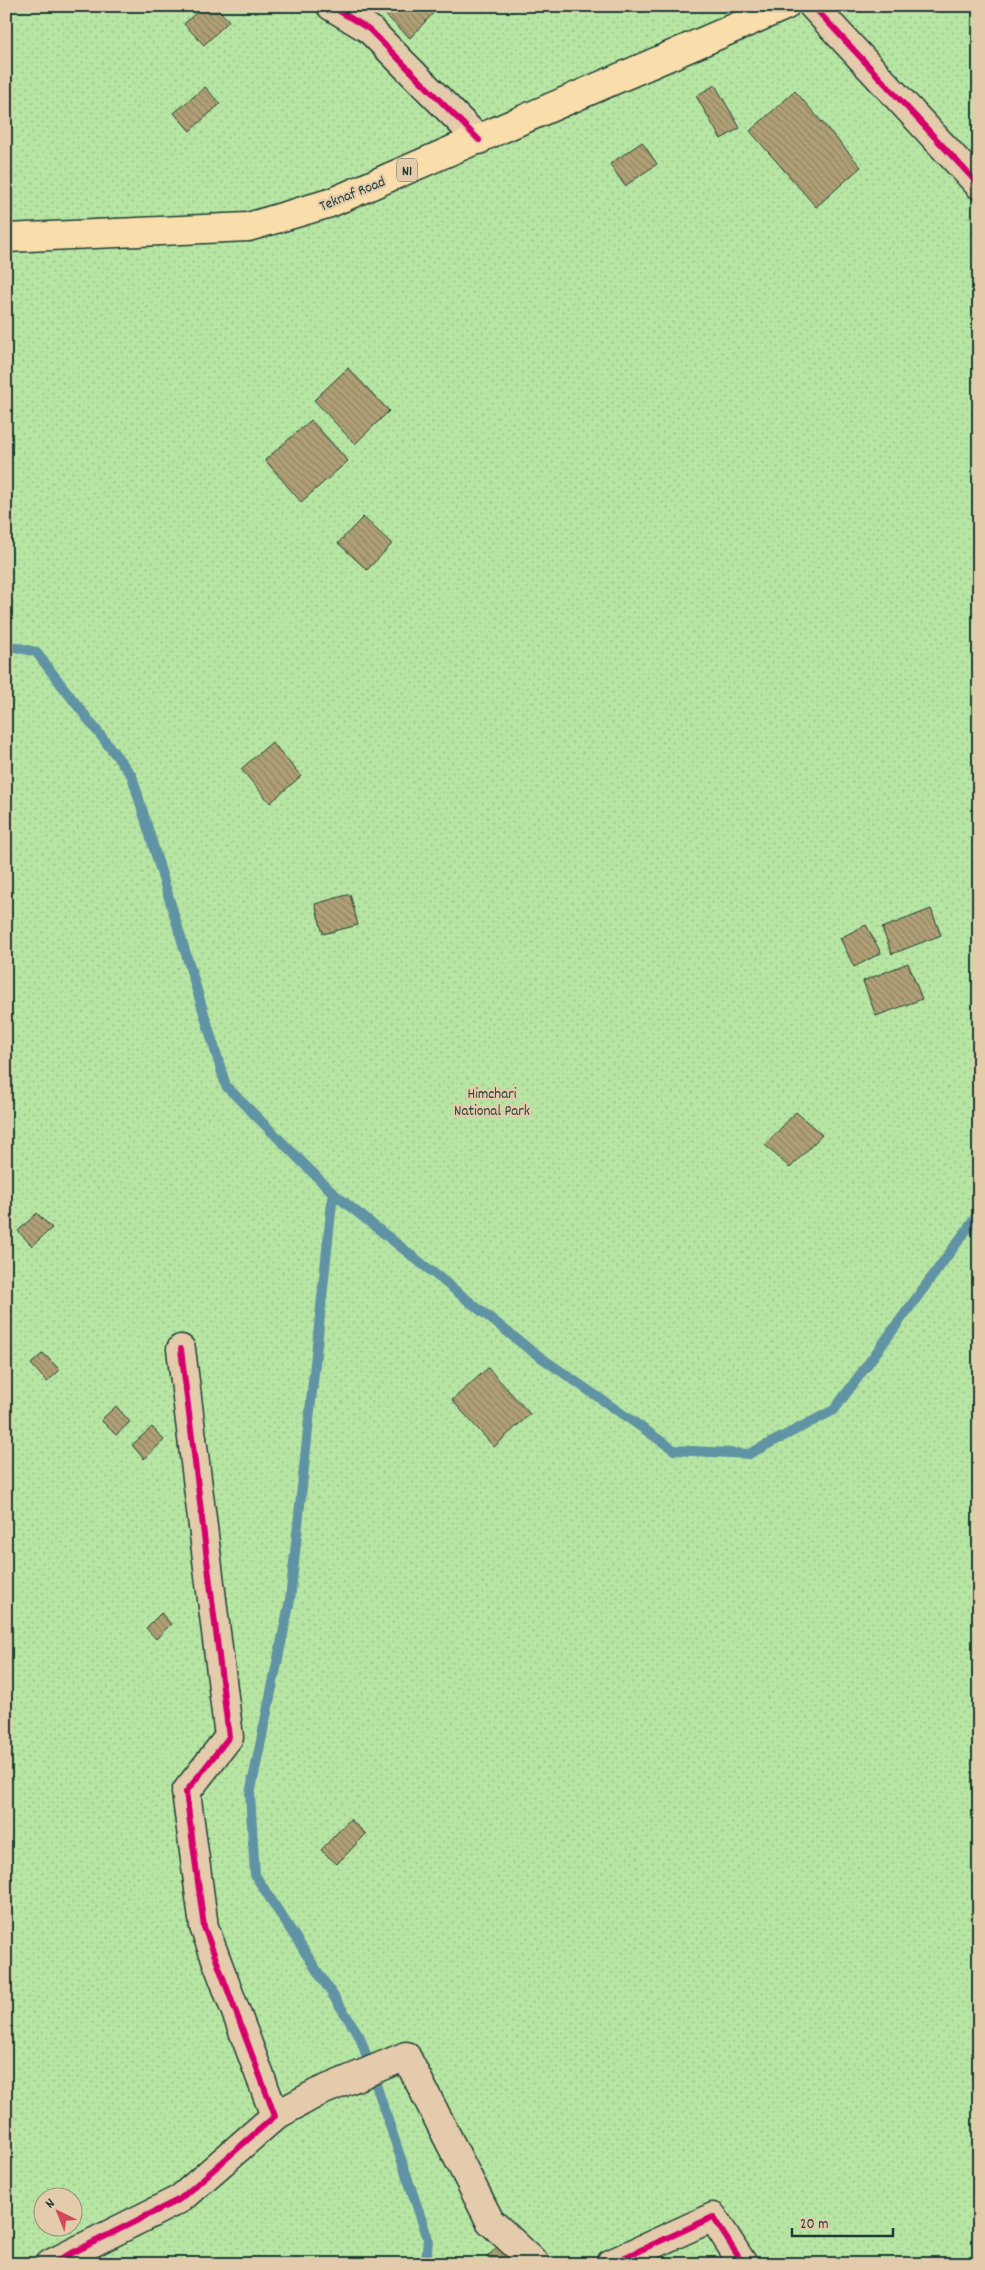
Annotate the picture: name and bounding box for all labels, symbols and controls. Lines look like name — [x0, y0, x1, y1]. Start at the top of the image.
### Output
road number: N1 — [397, 158, 417, 182]
street label: Teknaf Road — [316, 172, 389, 218]
park label: Himchari National Park — [454, 1084, 530, 1123]
north arrow — [32, 2188, 82, 2238]
text: N — [41, 2194, 60, 2214]
scale bar — [792, 2205, 894, 2237]
text: 20 m — [800, 2214, 828, 2236]

